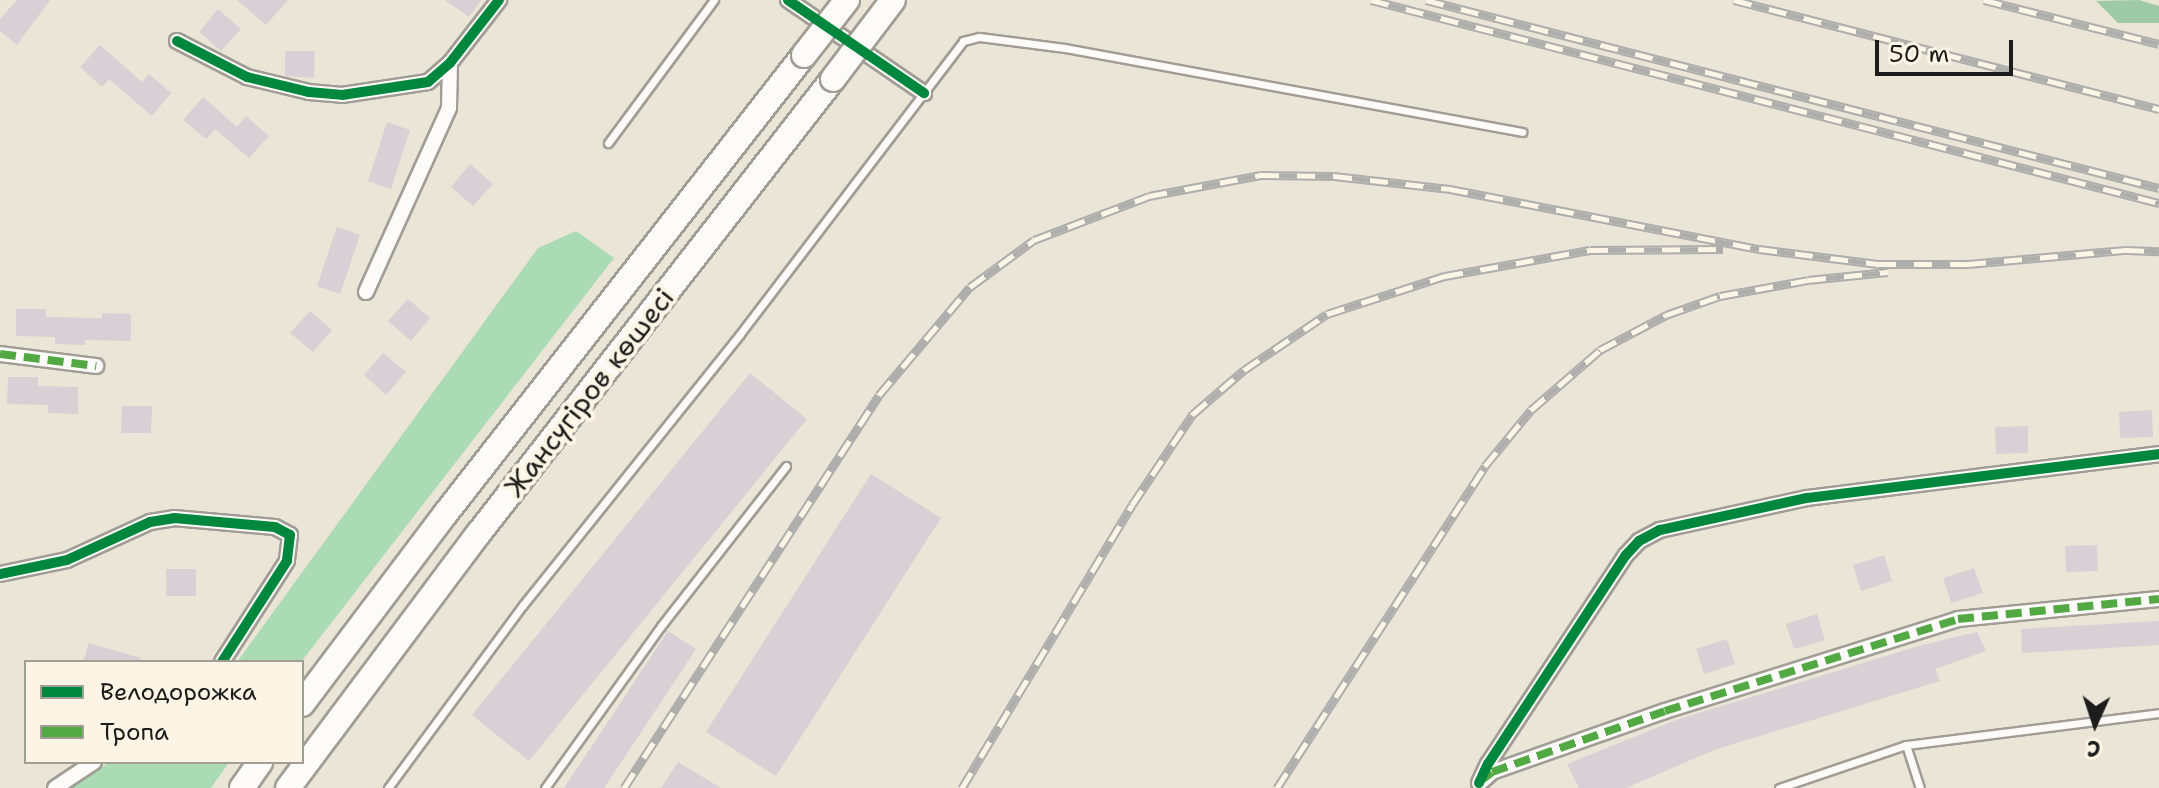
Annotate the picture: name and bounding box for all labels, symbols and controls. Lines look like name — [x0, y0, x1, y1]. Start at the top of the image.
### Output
scale bar — [1879, 24, 2017, 74]
text: 50 m — [1889, 38, 1949, 70]
street label: Жансүгіров көшесі — [497, 281, 681, 503]
legend — [24, 660, 304, 764]
text: Велодорожка — [100, 676, 257, 708]
north arrow — [2055, 684, 2135, 764]
text: Тропа — [100, 716, 169, 748]
text: С — [2086, 734, 2101, 763]

